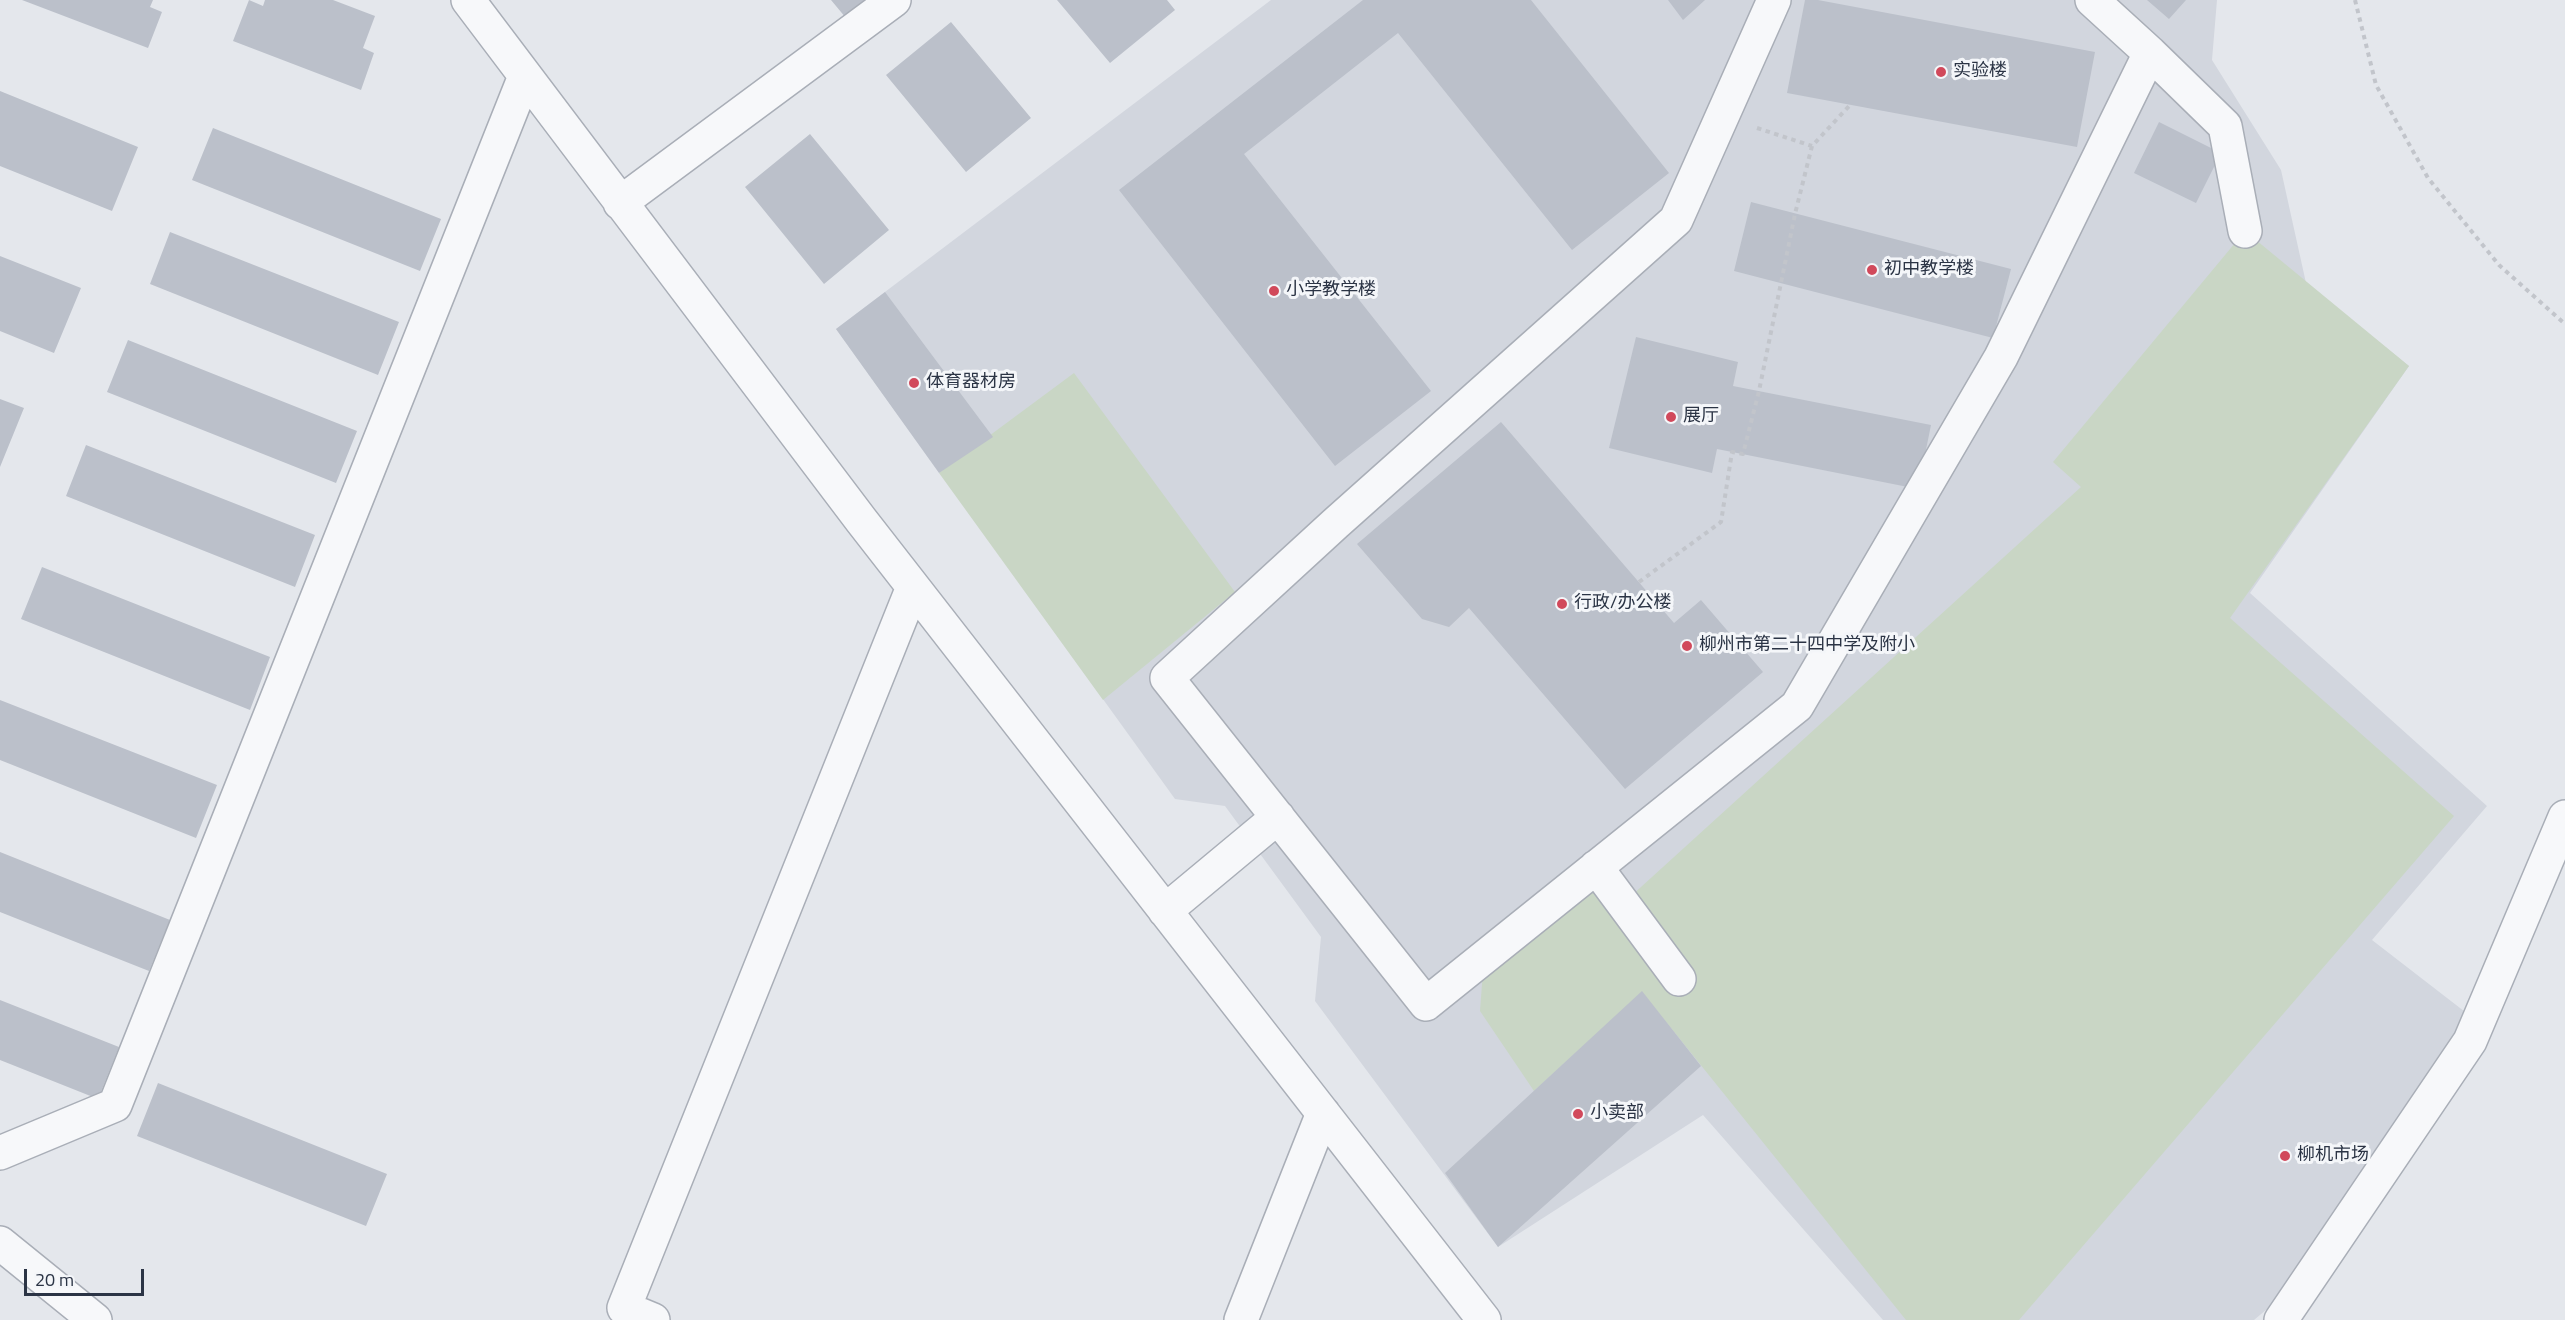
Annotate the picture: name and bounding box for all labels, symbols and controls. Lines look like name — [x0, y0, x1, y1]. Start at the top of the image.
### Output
place label: 实验楼 — [1953, 61, 2007, 83]
marker: 实验楼 — [1934, 65, 1948, 79]
place label: 初中教学楼 — [1884, 259, 1974, 281]
marker: 初中教学楼 — [1865, 263, 1879, 277]
place label: 小学教学楼 — [1286, 280, 1376, 302]
marker: 小学教学楼 — [1267, 284, 1281, 298]
place label: 体育器材房 — [926, 372, 1016, 394]
marker: 体育器材房 — [907, 376, 921, 390]
place label: 展厅 — [1683, 406, 1719, 428]
marker: 展厅 — [1664, 410, 1678, 424]
place label: 行政/办公楼 — [1574, 593, 1671, 615]
marker: 行政/办公楼 — [1555, 597, 1569, 611]
place label: 柳州市第二十四中学及附小 — [1699, 635, 1915, 657]
marker: 柳州市第二十四中学及附小 — [1680, 639, 1694, 653]
place label: 小卖部 — [1590, 1103, 1644, 1125]
marker: 小卖部 — [1571, 1107, 1585, 1121]
place label: 柳机市场 — [2297, 1145, 2369, 1167]
marker: 柳机市场 — [2278, 1149, 2292, 1163]
scale bar — [27, 1257, 147, 1295]
text: 20 m — [35, 1266, 74, 1293]

